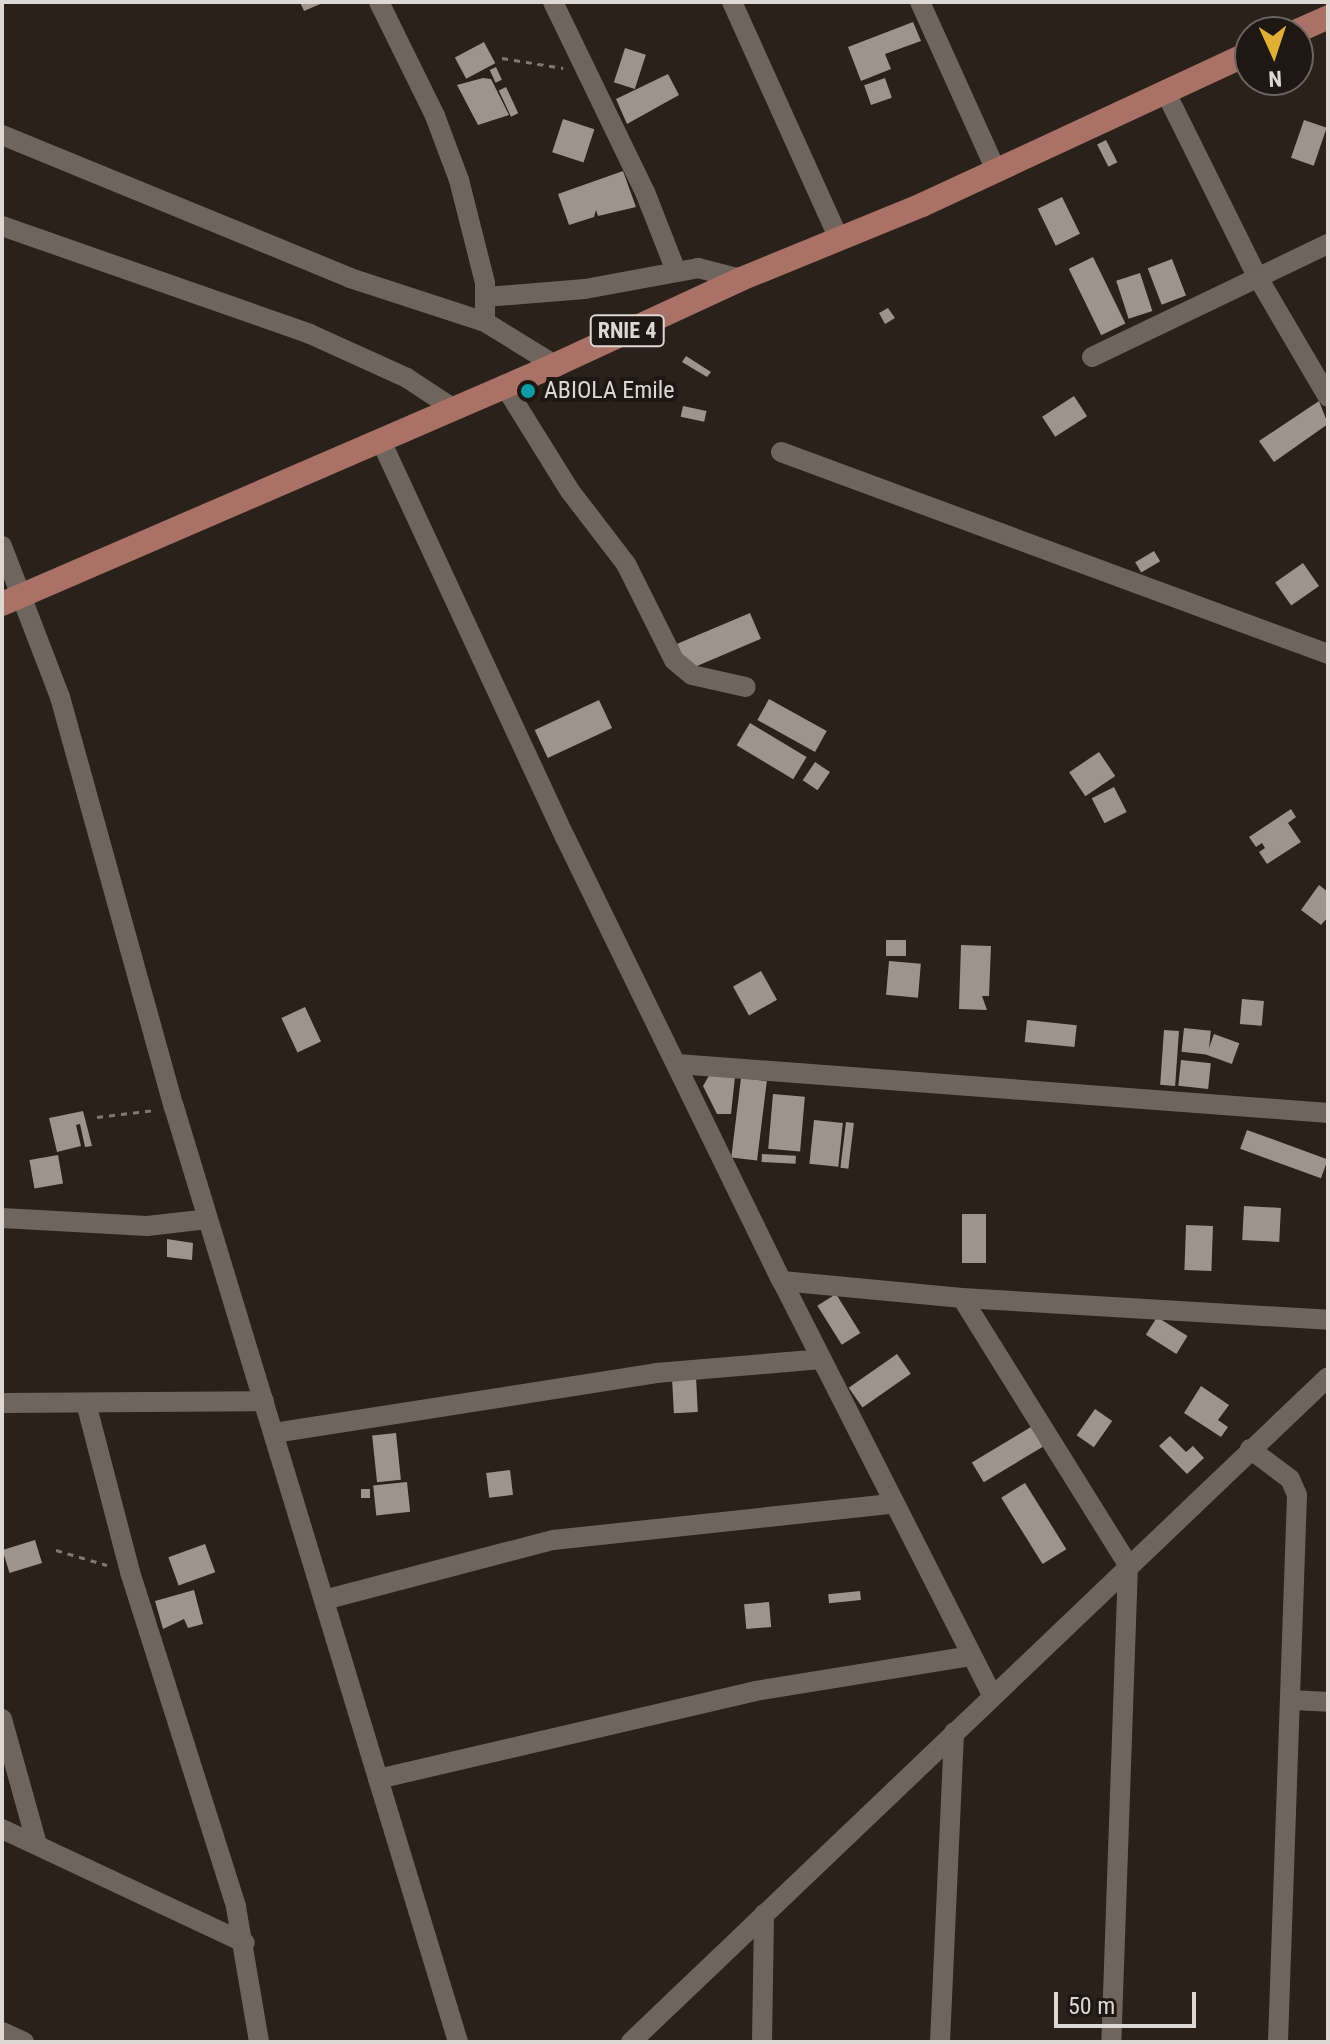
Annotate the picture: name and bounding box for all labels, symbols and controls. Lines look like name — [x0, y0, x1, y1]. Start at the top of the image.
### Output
north arrow — [1234, 16, 1314, 96]
text: N — [1268, 66, 1283, 91]
road number: RNIE 4 — [589, 313, 665, 349]
place label: ABIOLA Emile — [544, 377, 675, 405]
marker: ABIOLA Emile — [519, 382, 537, 400]
scale bar — [1058, 1976, 1200, 2026]
text: 50 m — [1068, 1992, 1115, 2020]

